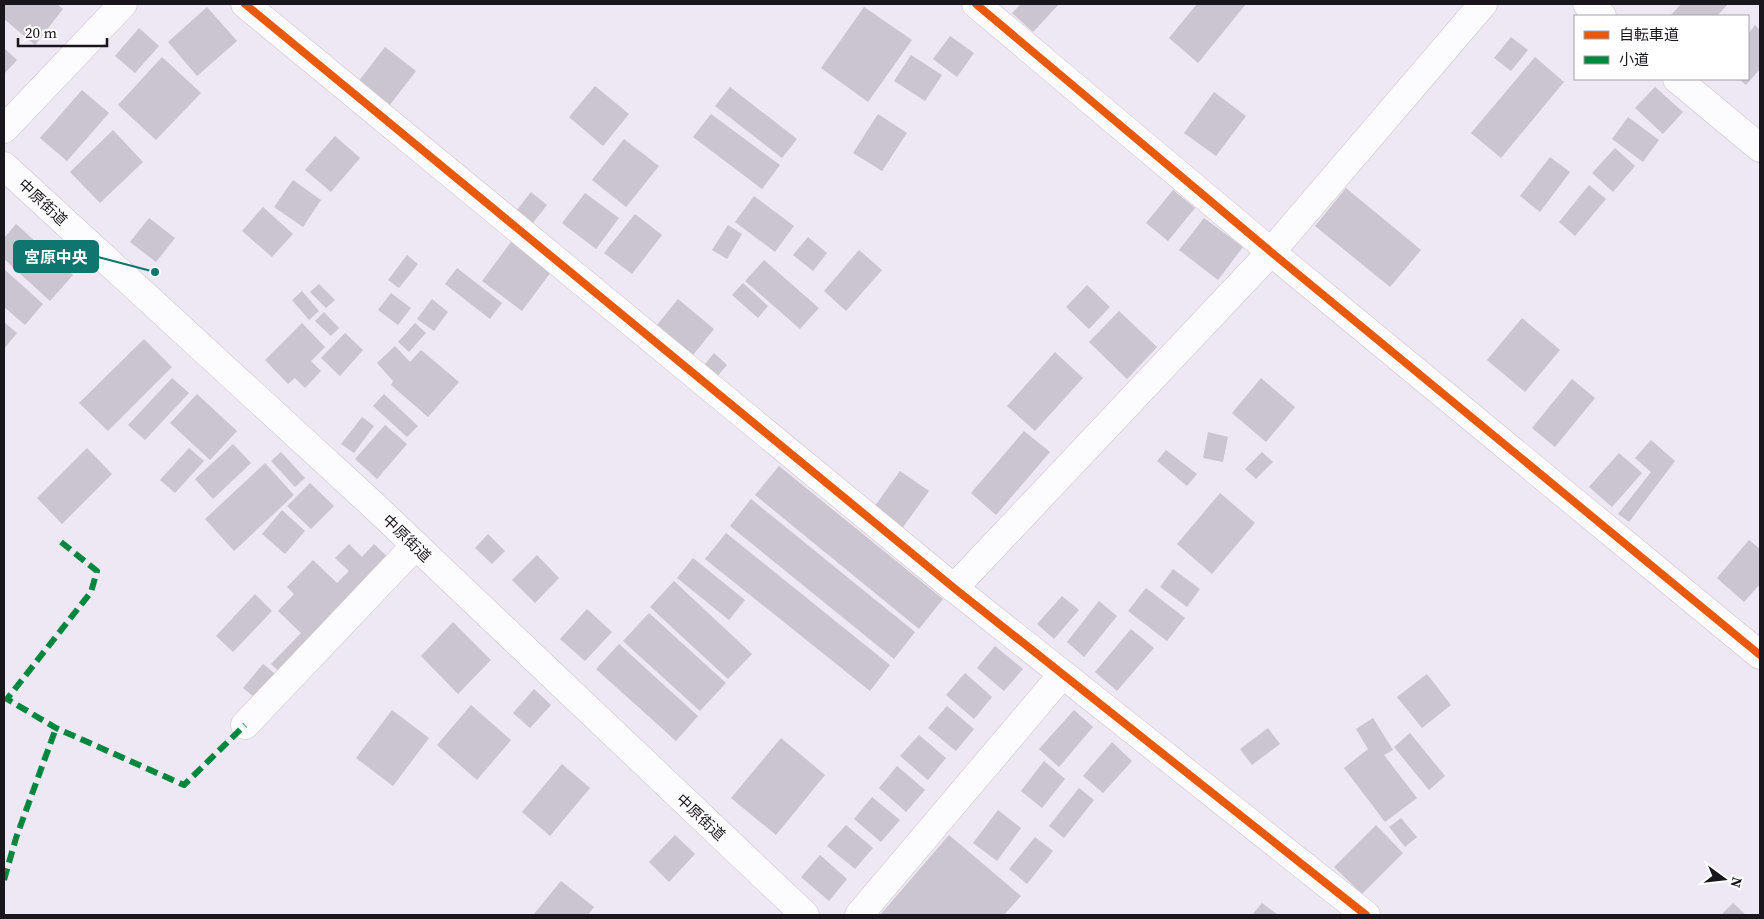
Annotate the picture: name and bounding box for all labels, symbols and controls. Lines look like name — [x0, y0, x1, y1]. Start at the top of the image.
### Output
scale bar — [18, 15, 106, 47]
legend — [1574, 15, 1749, 80]
text: 20 m — [25, 22, 57, 43]
text: 自転車道 — [1619, 24, 1679, 45]
text: 小道 — [1619, 49, 1649, 70]
street label: 中原街道 — [14, 174, 72, 230]
callout: 宮原中央 — [14, 241, 98, 272]
text: 宮原中央 — [24, 246, 88, 268]
street label: 中原街道 — [378, 510, 436, 566]
street label: 中原街道 — [672, 789, 730, 845]
north arrow — [1699, 854, 1749, 904]
text: N — [1726, 875, 1748, 890]

